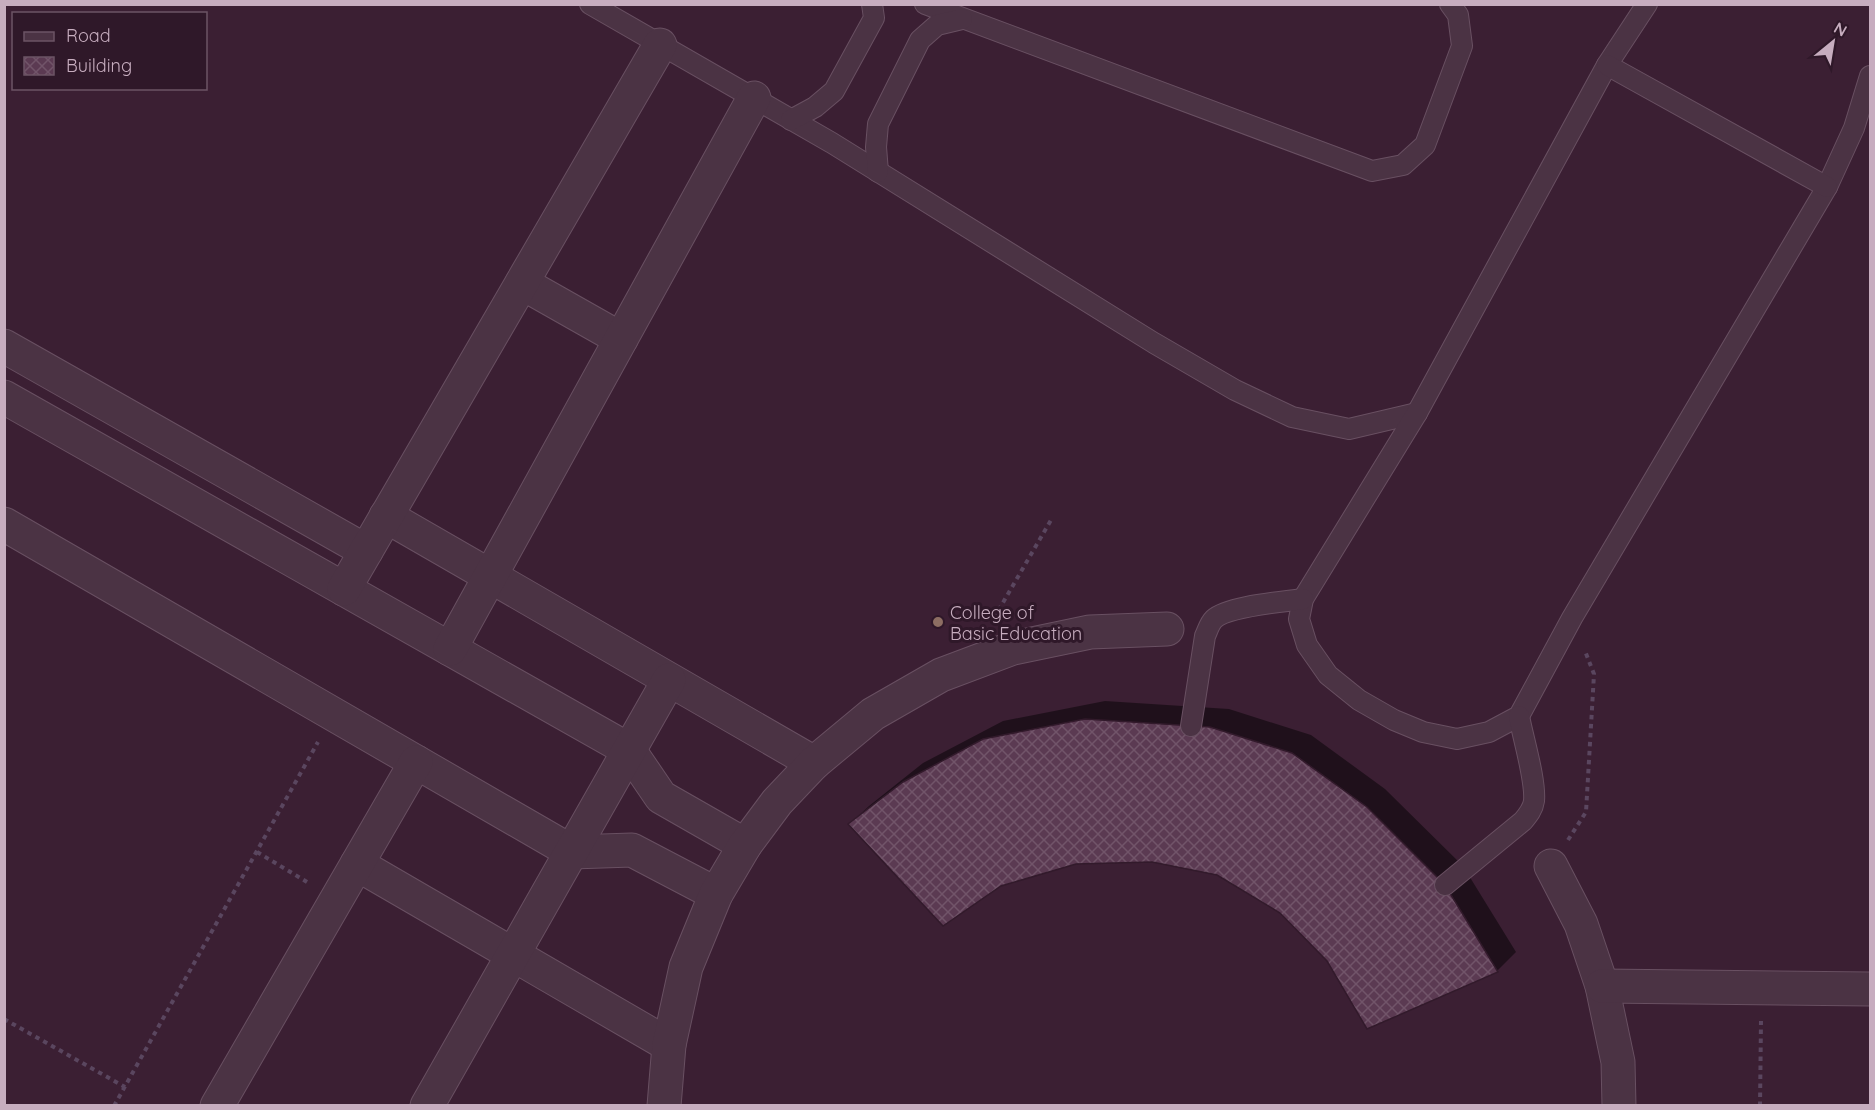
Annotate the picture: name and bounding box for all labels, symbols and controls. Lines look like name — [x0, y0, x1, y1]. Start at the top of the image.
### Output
legend — [12, 12, 207, 90]
north arrow — [1803, 12, 1863, 72]
text: N — [1830, 17, 1851, 41]
text: Road — [66, 24, 111, 47]
text: Building — [66, 54, 132, 77]
place label: College of Basic Education — [950, 601, 1082, 645]
marker: College of Basic Education — [931, 615, 945, 629]

